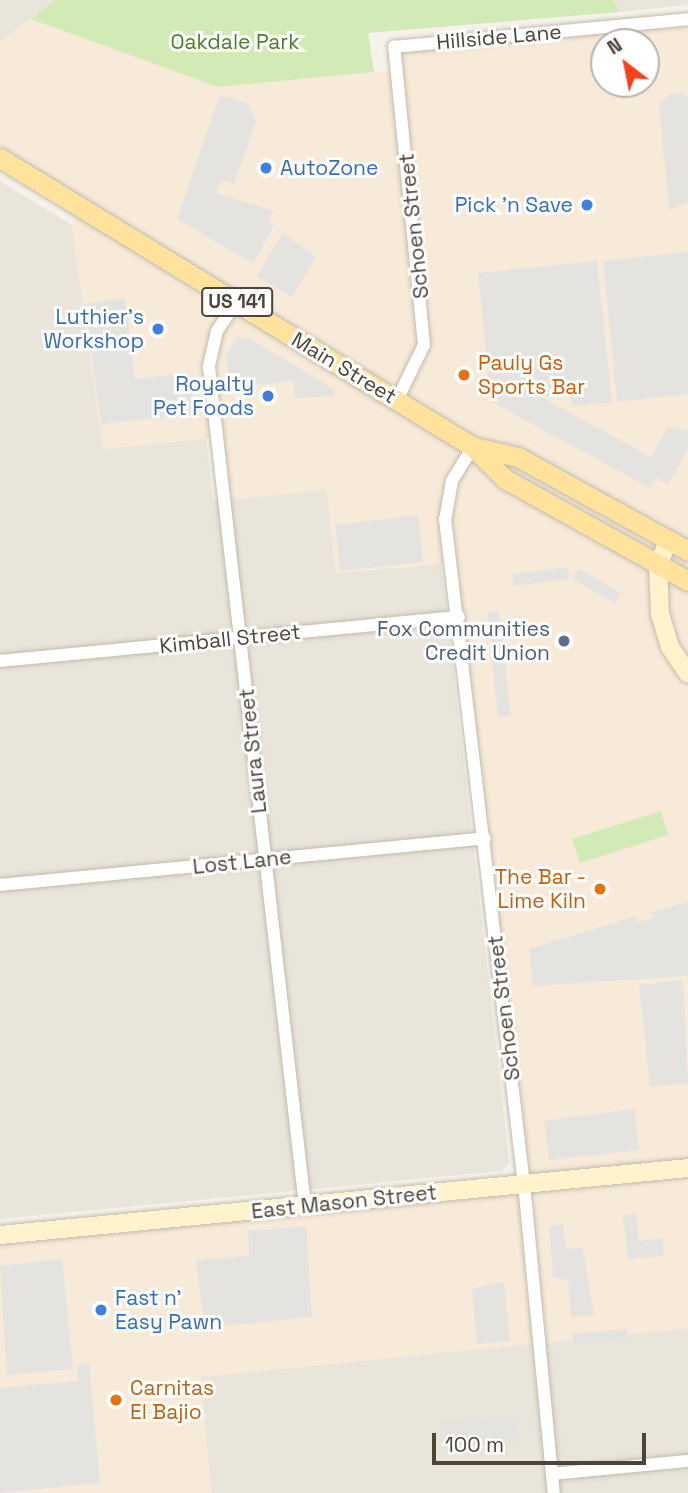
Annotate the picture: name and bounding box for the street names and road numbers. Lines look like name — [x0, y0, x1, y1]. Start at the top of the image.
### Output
street label: Hillside Lane — [435, 19, 563, 55]
street label: Schoen Street — [394, 152, 434, 300]
road number: US 141 — [200, 286, 274, 318]
street label: Main Street — [287, 327, 401, 409]
street label: Kimball Street — [158, 619, 302, 659]
street label: Laura Street — [234, 687, 272, 815]
street label: Lost Lane — [191, 844, 293, 880]
street label: Schoen Street — [483, 934, 525, 1082]
street label: East Mason Street — [250, 1180, 438, 1224]

